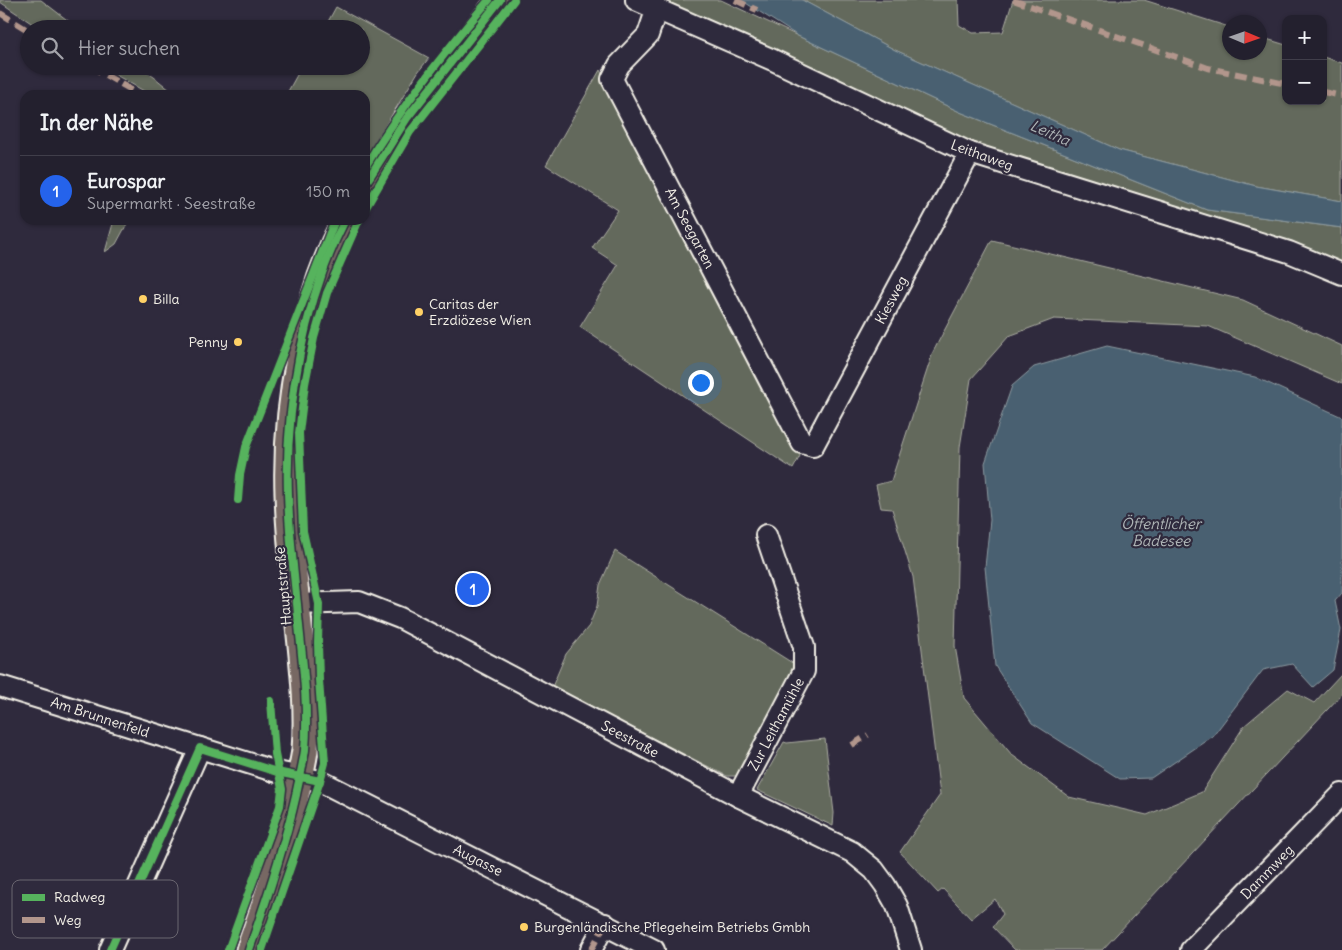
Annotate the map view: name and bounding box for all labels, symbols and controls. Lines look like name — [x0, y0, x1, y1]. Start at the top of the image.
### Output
north arrow — [1222, 15, 1267, 60]
map controls — [1282, 15, 1327, 105]
button: + — [1282, 15, 1327, 60]
search box — [20, 20, 370, 75]
icon: search — [38, 34, 66, 62]
text: Hier suchen — [78, 36, 180, 60]
button: − — [1282, 60, 1327, 105]
text: In der Nähe — [40, 109, 153, 136]
water label: Leitha — [1027, 115, 1074, 150]
street label: Leithaweg — [948, 135, 1016, 175]
text: Eurospar — [87, 169, 165, 193]
text: 1 — [53, 181, 59, 201]
text: 150 m — [306, 181, 350, 201]
street label: Am Seegarten — [661, 184, 719, 272]
text: Supermarkt · Seestraße — [87, 193, 256, 213]
street label: Kiesweg — [871, 273, 911, 327]
place label: Billa — [153, 290, 180, 308]
marker: Billa — [137, 293, 149, 305]
place label: Caritas der Erzdiözese Wien — [429, 295, 531, 329]
marker: Caritas der Erzdiözese Wien — [413, 306, 425, 318]
place label: Penny — [188, 333, 228, 351]
marker: Penny — [232, 336, 244, 348]
your location — [688, 370, 714, 396]
water label: Öffentlicher Badesee — [1121, 514, 1203, 550]
street label: Hauptstraße — [271, 546, 295, 626]
pin: 1 — [457, 570, 489, 608]
street label: Zur Leithamühle — [744, 674, 808, 774]
street label: Am Brunnenfeld — [48, 693, 152, 741]
street label: Seestraße — [598, 716, 662, 762]
street label: Augasse — [450, 840, 506, 880]
street label: Dammweg — [1237, 841, 1297, 903]
legend — [12, 880, 178, 938]
text: Radweg — [54, 888, 105, 906]
text: Weg — [54, 911, 82, 929]
place label: Burgenländische Pflegeheim Betriebs Gmbh — [534, 918, 810, 936]
marker: Burgenländische Pflegeheim Betriebs Gmbh — [518, 921, 530, 933]

